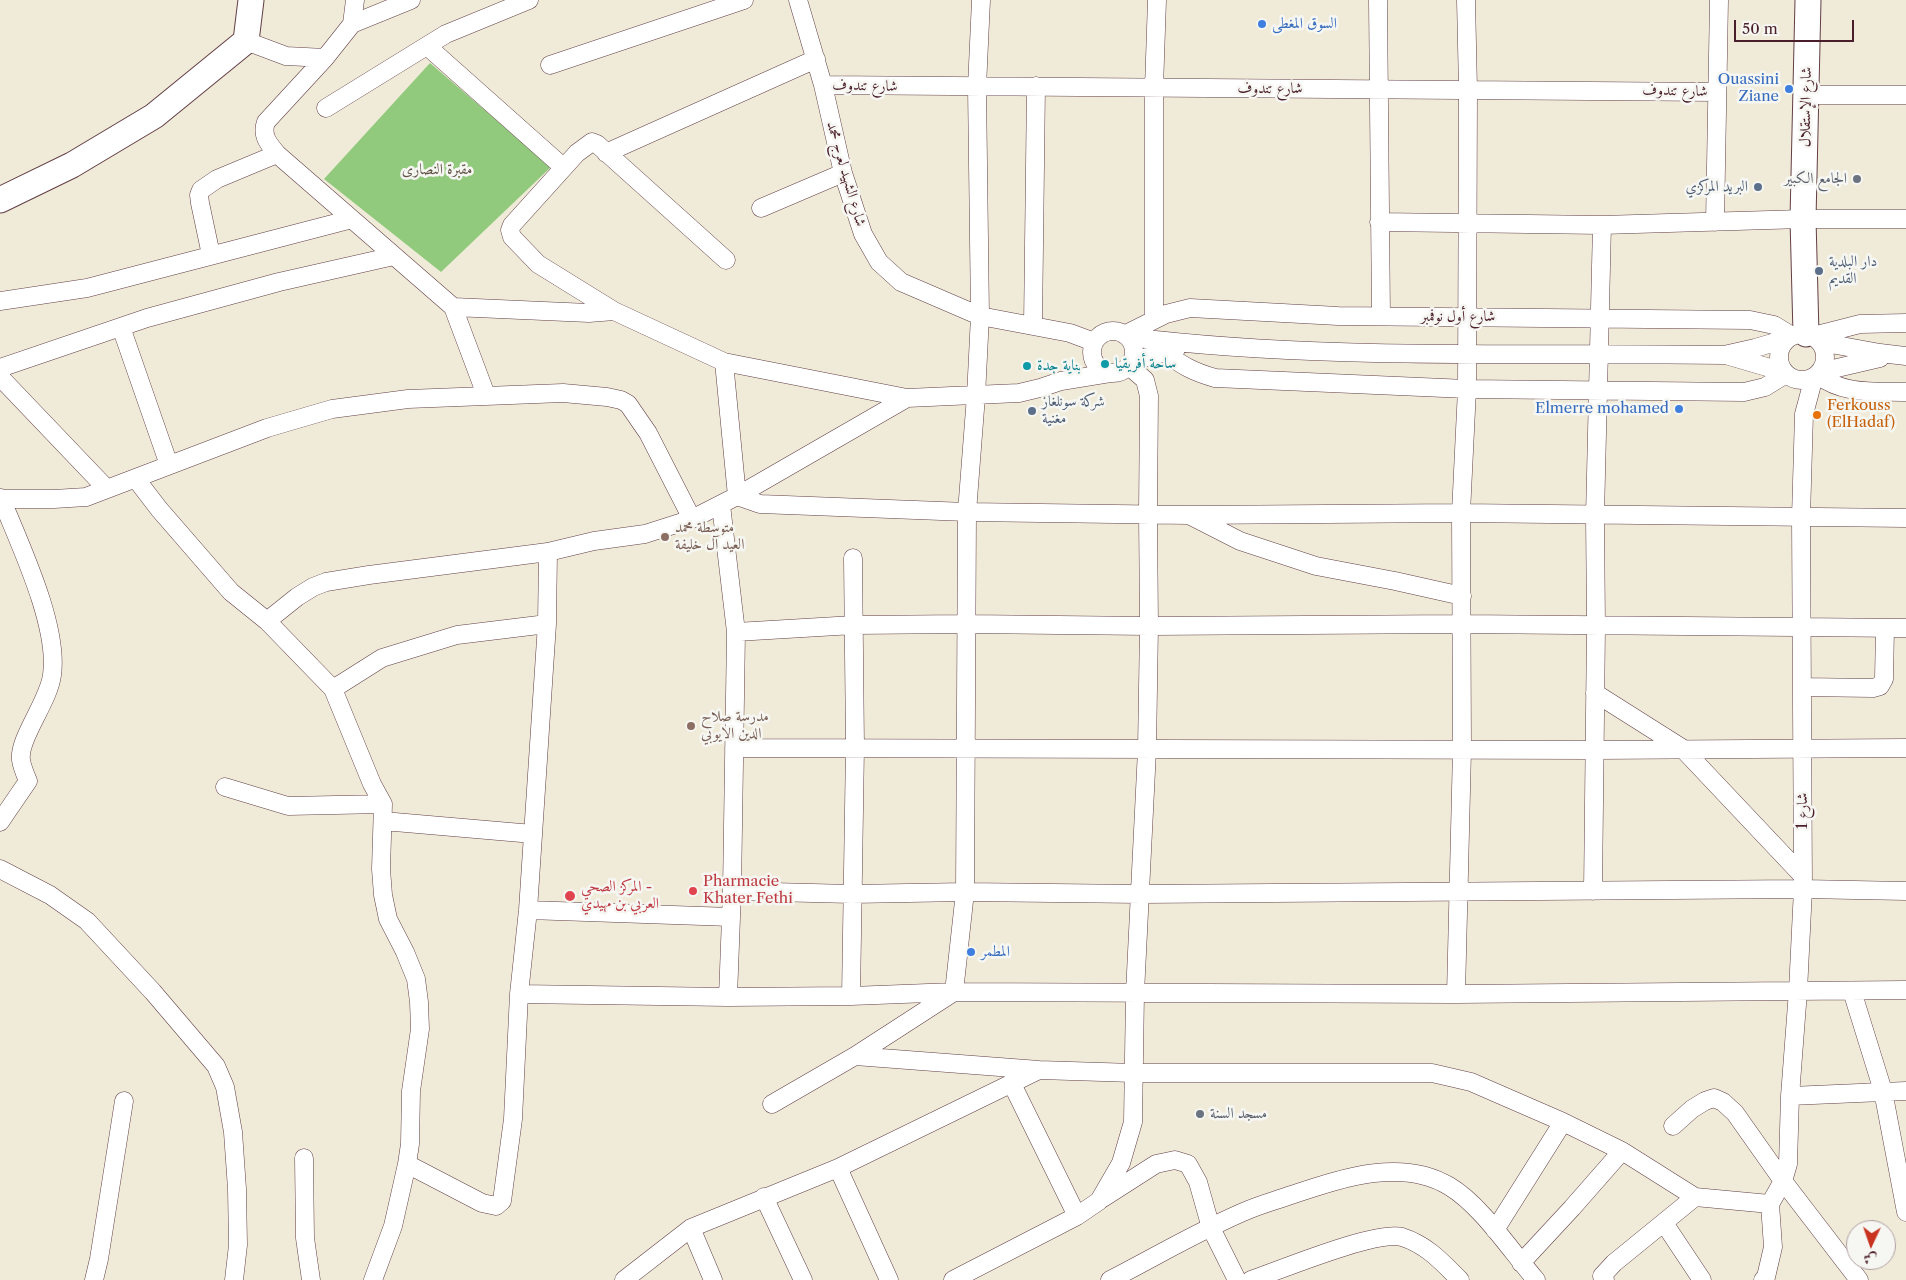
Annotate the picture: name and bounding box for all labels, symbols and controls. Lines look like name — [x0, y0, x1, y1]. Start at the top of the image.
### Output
scale bar — [1736, 10, 1856, 42]
place label: السوق المغطى — [1272, 15, 1337, 33]
marker: السوق المغطى — [1256, 18, 1268, 30]
text: 50 m — [1742, 19, 1778, 38]
street label: شارع الإستقلال — [1796, 67, 1816, 147]
place label: Ouassini Ziane — [1718, 71, 1779, 106]
street label: شارع تندوف — [832, 76, 898, 96]
street label: شارع تندوف — [1237, 80, 1303, 98]
street label: شارع تندوف — [1642, 81, 1708, 101]
marker: Ouassini Ziane — [1783, 83, 1795, 95]
street label: شارع الشهيد لعرج محمد — [822, 119, 870, 229]
park label: مقبرة النصارى — [402, 161, 472, 179]
place label: الجامع الكبير — [1784, 170, 1847, 188]
marker: الجامع الكبير — [1851, 173, 1863, 185]
place label: البريد المركزي — [1685, 178, 1748, 196]
marker: البريد المركزي — [1752, 181, 1764, 193]
place label: دار البلدية القديم — [1829, 253, 1877, 288]
marker: دار البلدية القديم — [1813, 265, 1825, 277]
street label: شارع أول نوفمبر — [1421, 308, 1495, 326]
place label: ساحة أفريقيا — [1115, 355, 1176, 373]
place label: بناية جدة — [1037, 357, 1081, 375]
marker: ساحة أفريقيا — [1099, 358, 1111, 370]
marker: بناية جدة — [1021, 360, 1033, 372]
place label: شركة سونلغاز مغنية — [1042, 393, 1105, 428]
place label: Ferkouss (ElHadaf) — [1827, 397, 1895, 432]
place label: Elmerre mohamed — [1535, 400, 1669, 418]
marker: Elmerre mohamed — [1673, 403, 1685, 415]
marker: شركة سونلغاز مغنية — [1026, 405, 1038, 417]
marker: Ferkouss (ElHadaf) — [1811, 409, 1823, 421]
place label: متوسطة محمد العيد آل خليفة — [675, 519, 744, 554]
marker: متوسطة محمد العيد آل خليفة — [659, 531, 671, 543]
place label: مدرسة صلاح الدين الايوبي — [701, 708, 769, 743]
marker: مدرسة صلاح الدين الايوبي — [685, 720, 697, 732]
street label: شارع 1 — [1794, 793, 1812, 829]
place label: Pharmacie Khater Fethi — [703, 873, 793, 908]
place label: المركز الصحي - العربي بن مهيدي — [581, 878, 659, 913]
marker: Pharmacie Khater Fethi — [687, 885, 699, 897]
marker: المركز الصحي - العربي بن مهيدي — [563, 889, 577, 903]
place label: المطمر — [981, 943, 1010, 961]
marker: المطمر — [965, 946, 977, 958]
place label: مسجد السنة — [1210, 1105, 1267, 1123]
marker: مسجد السنة — [1194, 1108, 1206, 1120]
north arrow — [1846, 1220, 1896, 1270]
text: ش — [1863, 1250, 1878, 1268]

